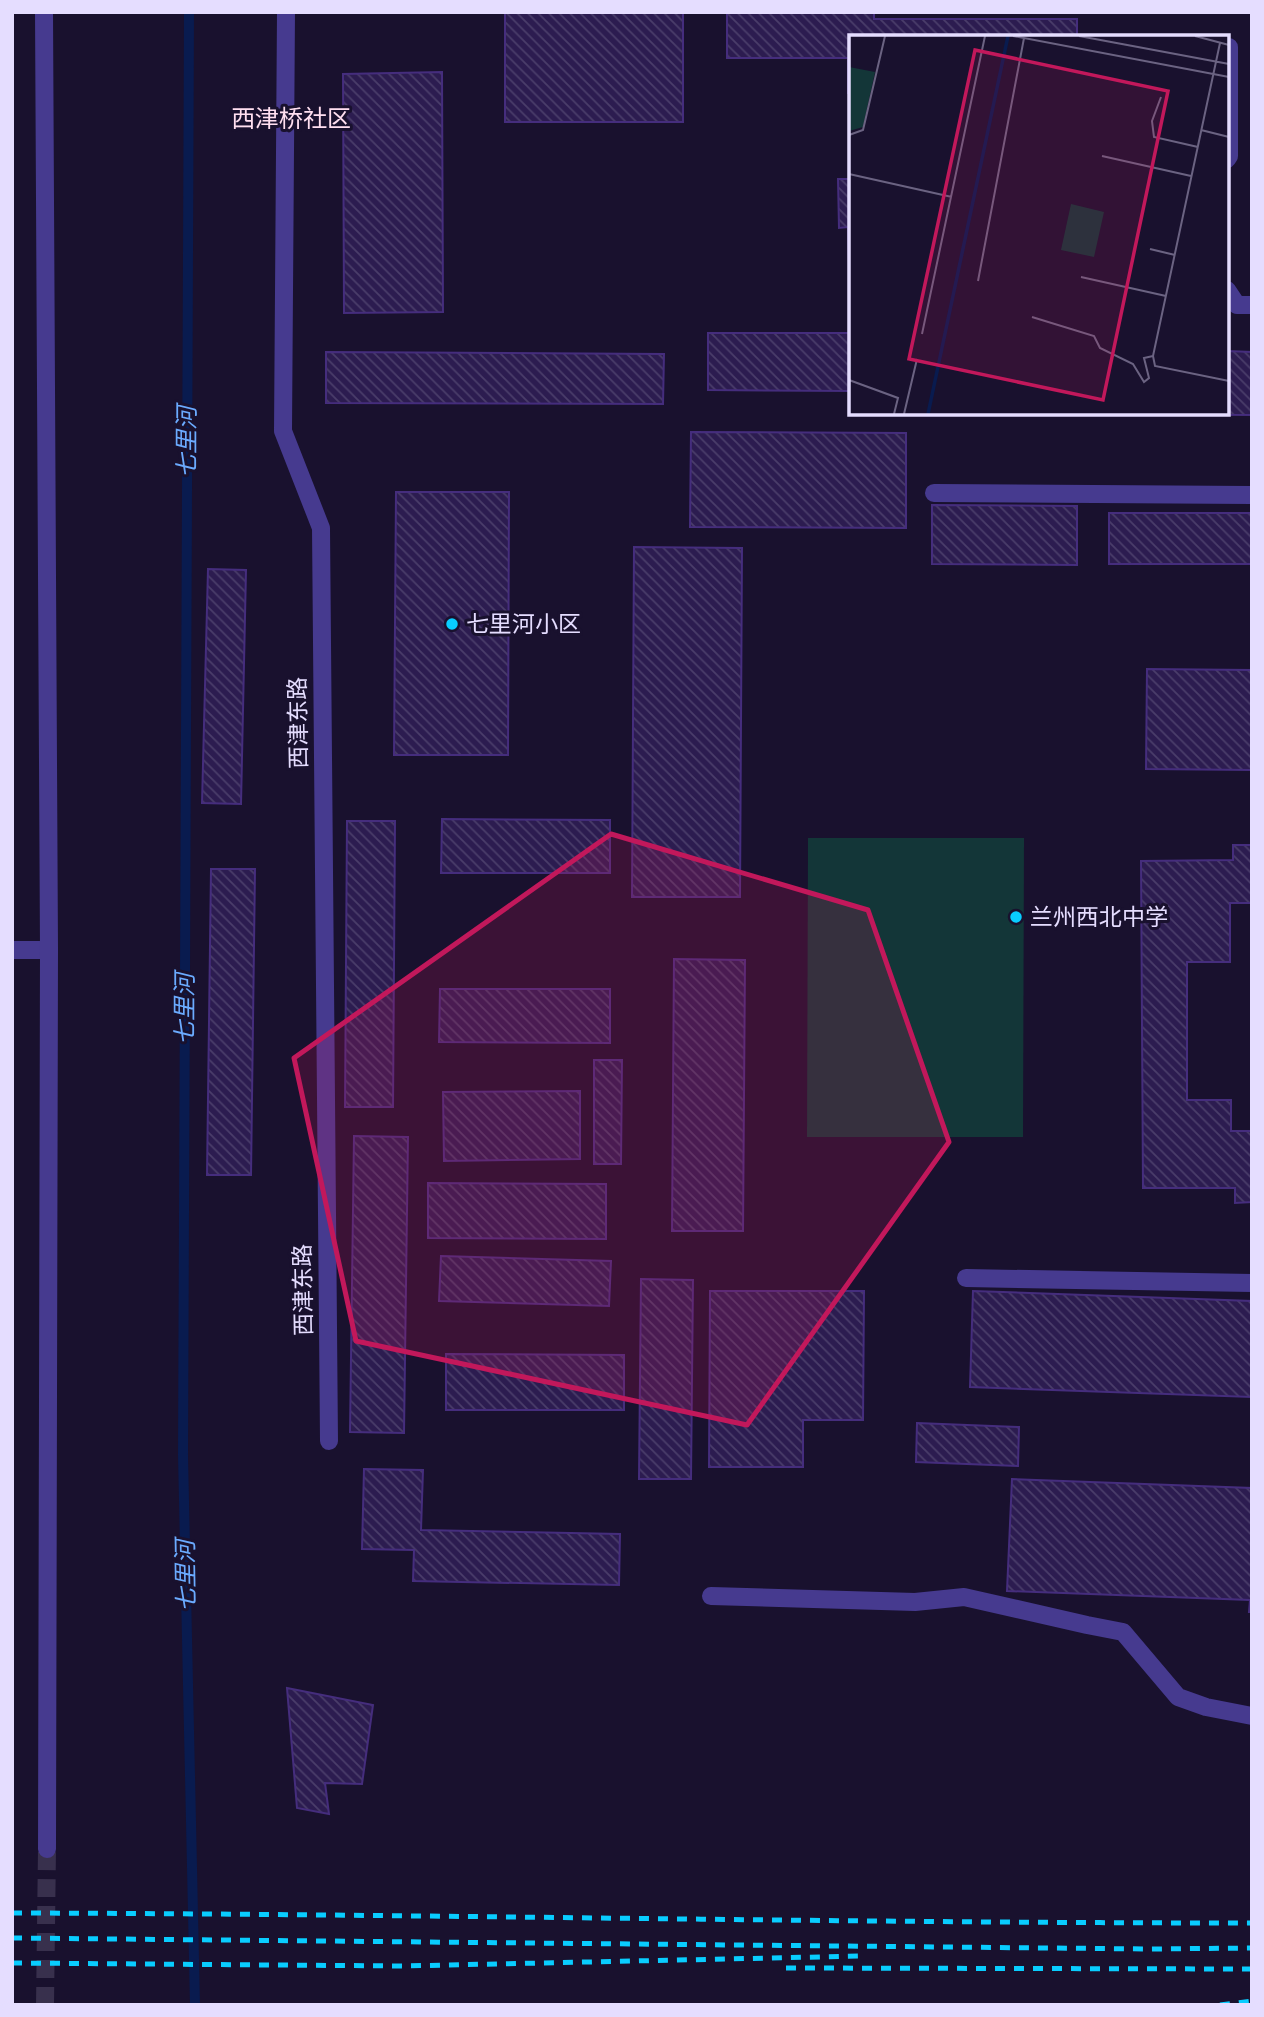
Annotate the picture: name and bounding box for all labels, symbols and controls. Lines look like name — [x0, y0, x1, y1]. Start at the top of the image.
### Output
inset map — [849, 35, 1229, 415]
district label: 西津桥社区 — [231, 104, 351, 133]
water label: 七里河 — [172, 402, 201, 478]
place label: 七里河小区 — [466, 610, 581, 638]
marker: 七里河小区 — [444, 616, 460, 632]
street label: 西津东路 — [283, 677, 313, 769]
place label: 兰州西北中学 — [1030, 903, 1168, 931]
marker: 兰州西北中学 — [1008, 909, 1024, 925]
water label: 七里河 — [170, 969, 199, 1045]
street label: 西津东路 — [288, 1244, 318, 1336]
water label: 七里河 — [170, 1536, 201, 1612]

